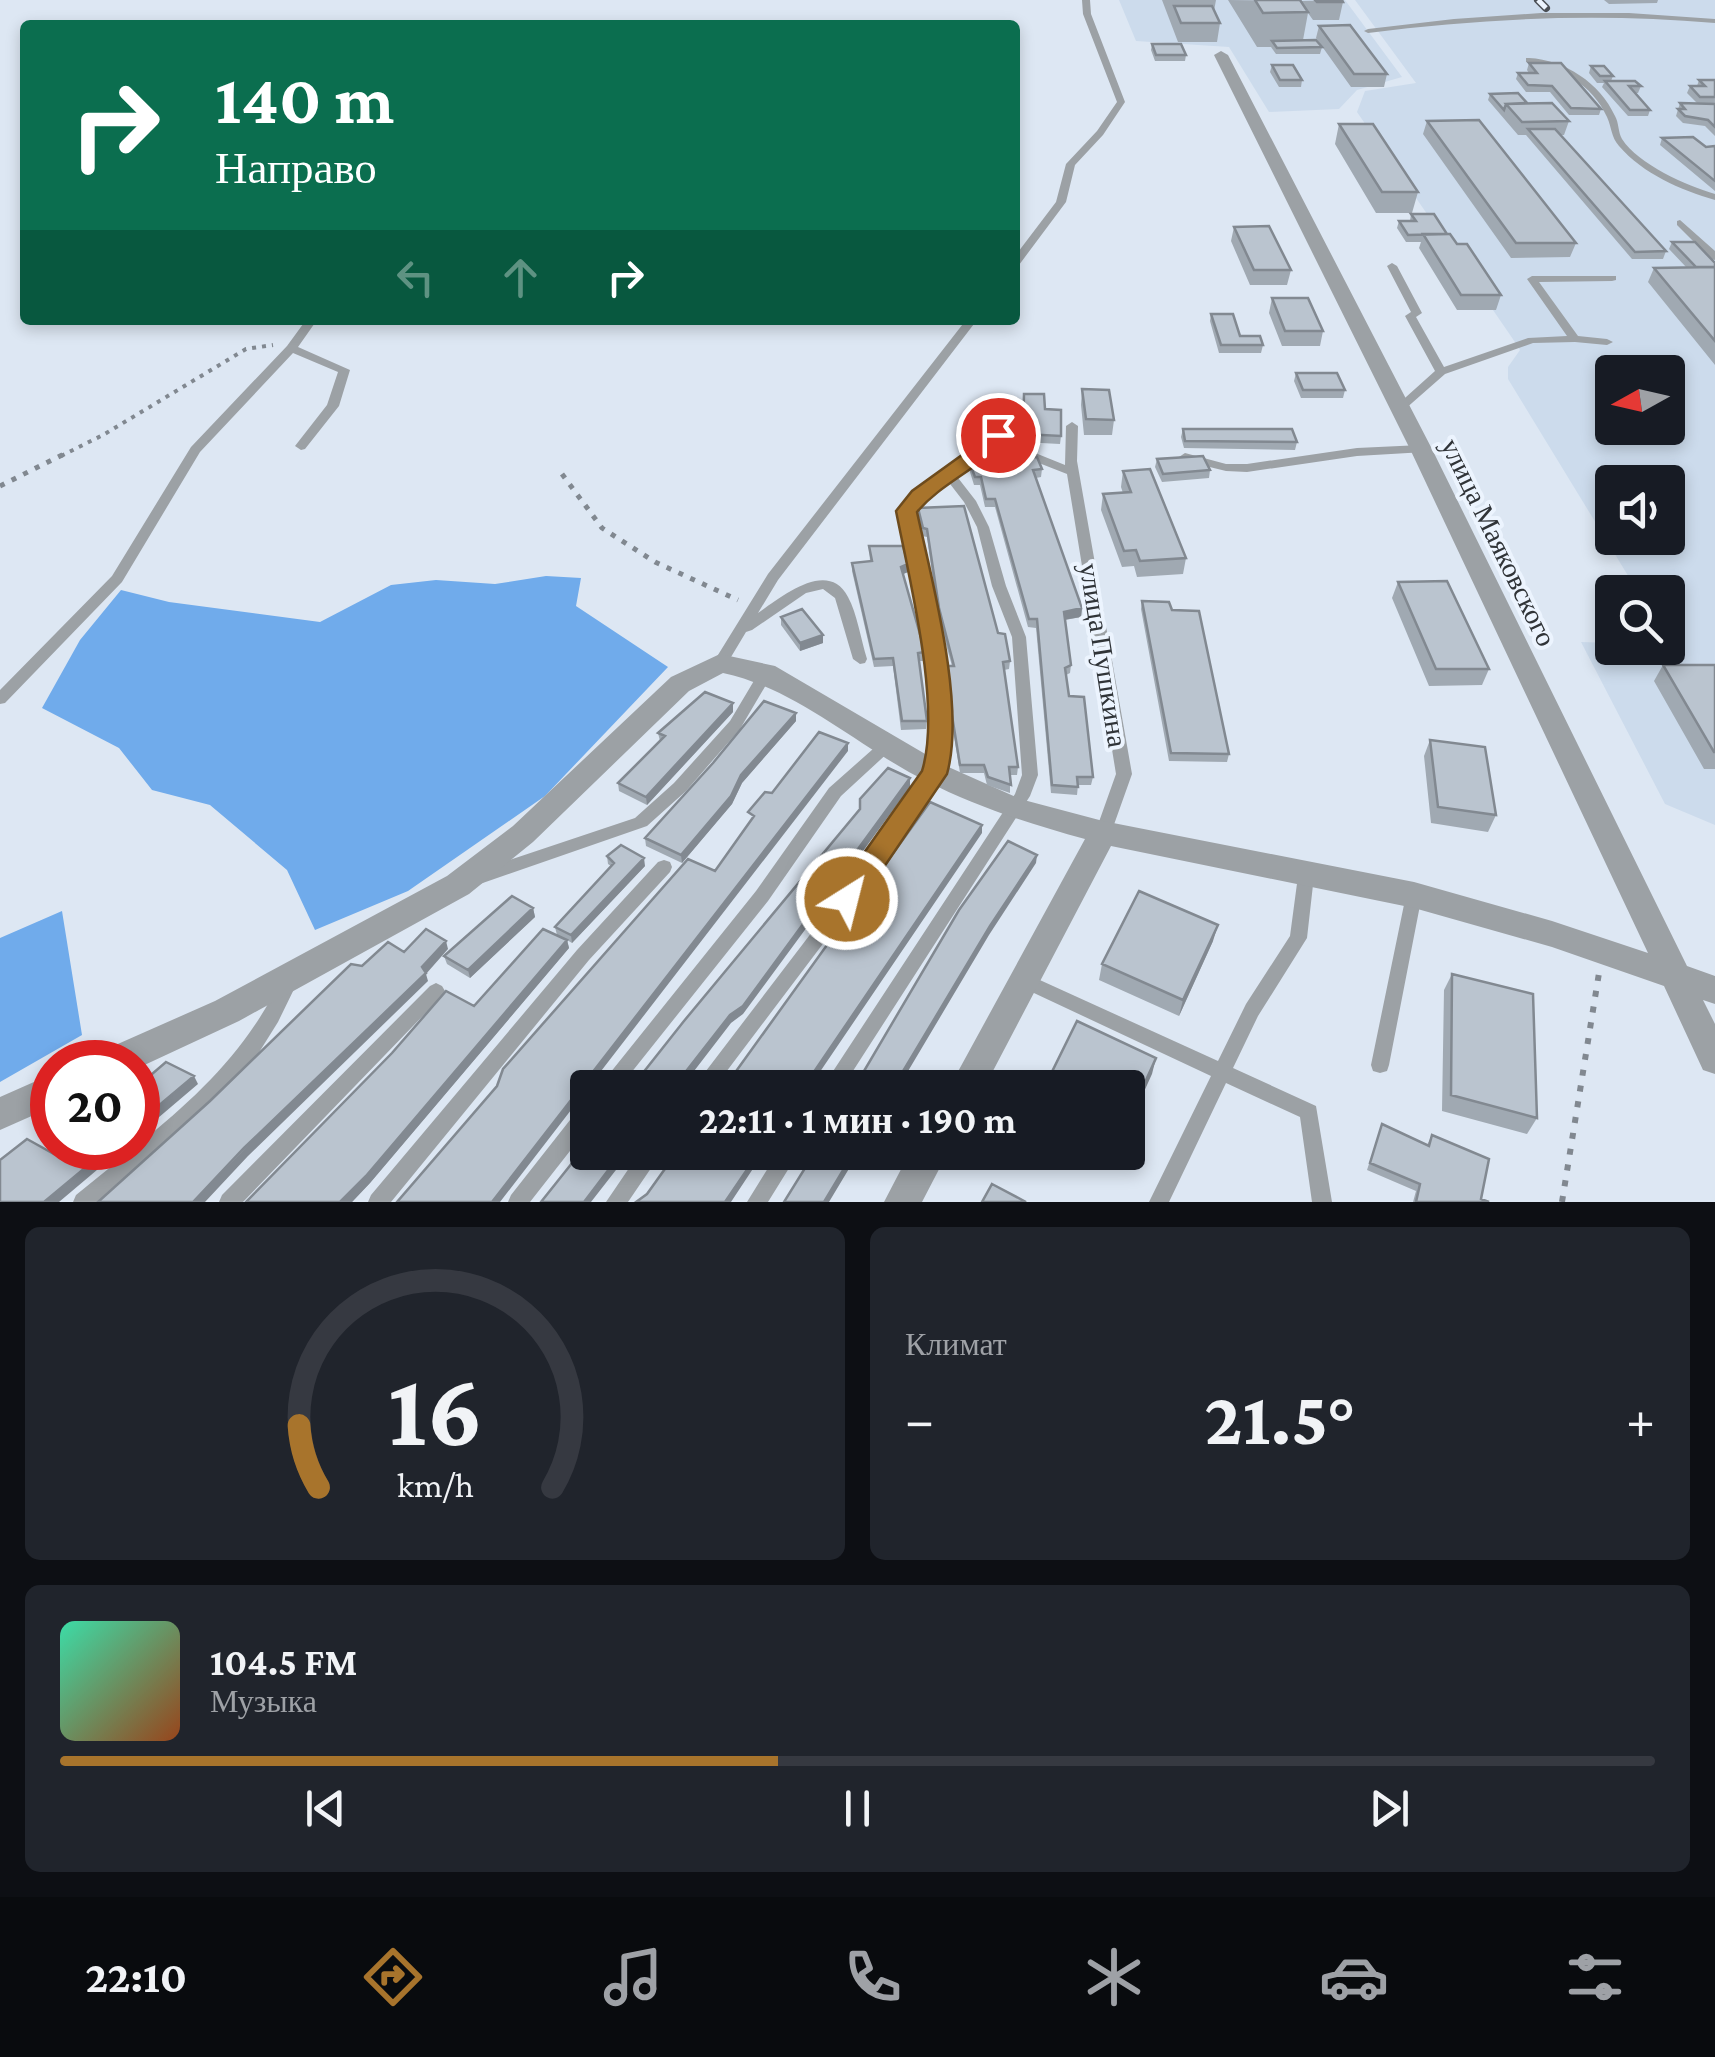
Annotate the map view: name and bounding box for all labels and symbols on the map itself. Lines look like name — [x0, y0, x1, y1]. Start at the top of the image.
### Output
north arrow — [1595, 355, 1685, 445]
pin — [956, 393, 1041, 478]
street label: улица Маяковского — [1435, 433, 1562, 651]
street label: улица Пушкина — [1074, 561, 1133, 750]
position arrow — [795, 847, 899, 951]
speed limit sign: 20 — [30, 1040, 160, 1170]

